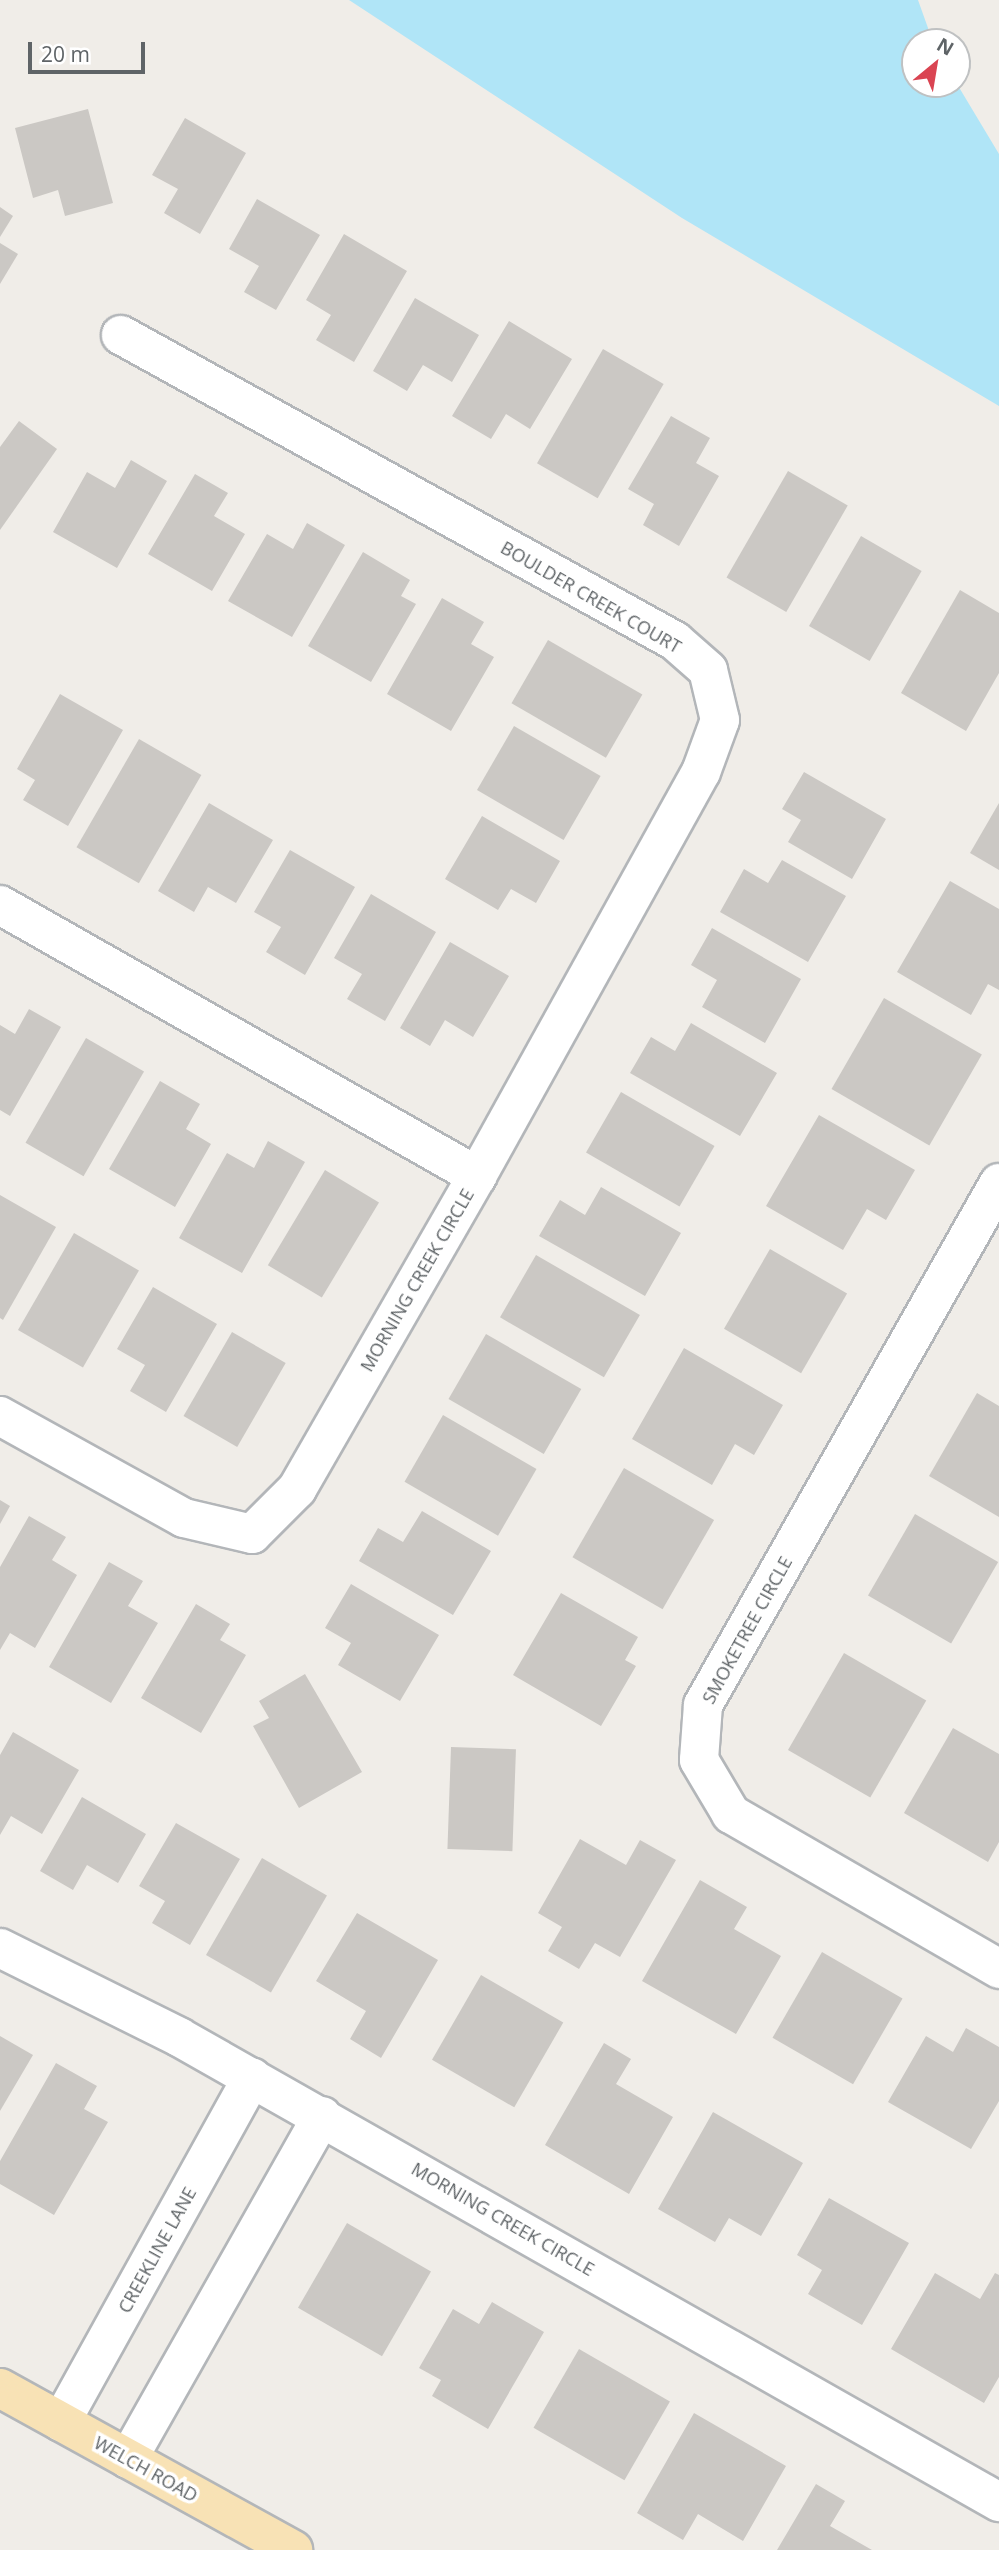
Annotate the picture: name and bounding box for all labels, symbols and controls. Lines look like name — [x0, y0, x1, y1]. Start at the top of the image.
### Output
scale bar — [32, 28, 149, 72]
north arrow — [901, 28, 971, 98]
text: N — [932, 31, 959, 62]
text: 20 m — [41, 40, 90, 68]
street label: BOULDER CREEK COURT — [497, 536, 685, 658]
street label: MORNING CREEK CIRCLE — [356, 1185, 478, 1375]
street label: SMOKETREE CIRCLE — [698, 1553, 796, 1707]
street label: MORNING CREEK CIRCLE — [408, 2158, 598, 2280]
street label: CREEKLINE LANE — [114, 2183, 200, 2317]
street label: WELCH ROAD — [91, 2432, 201, 2506]

